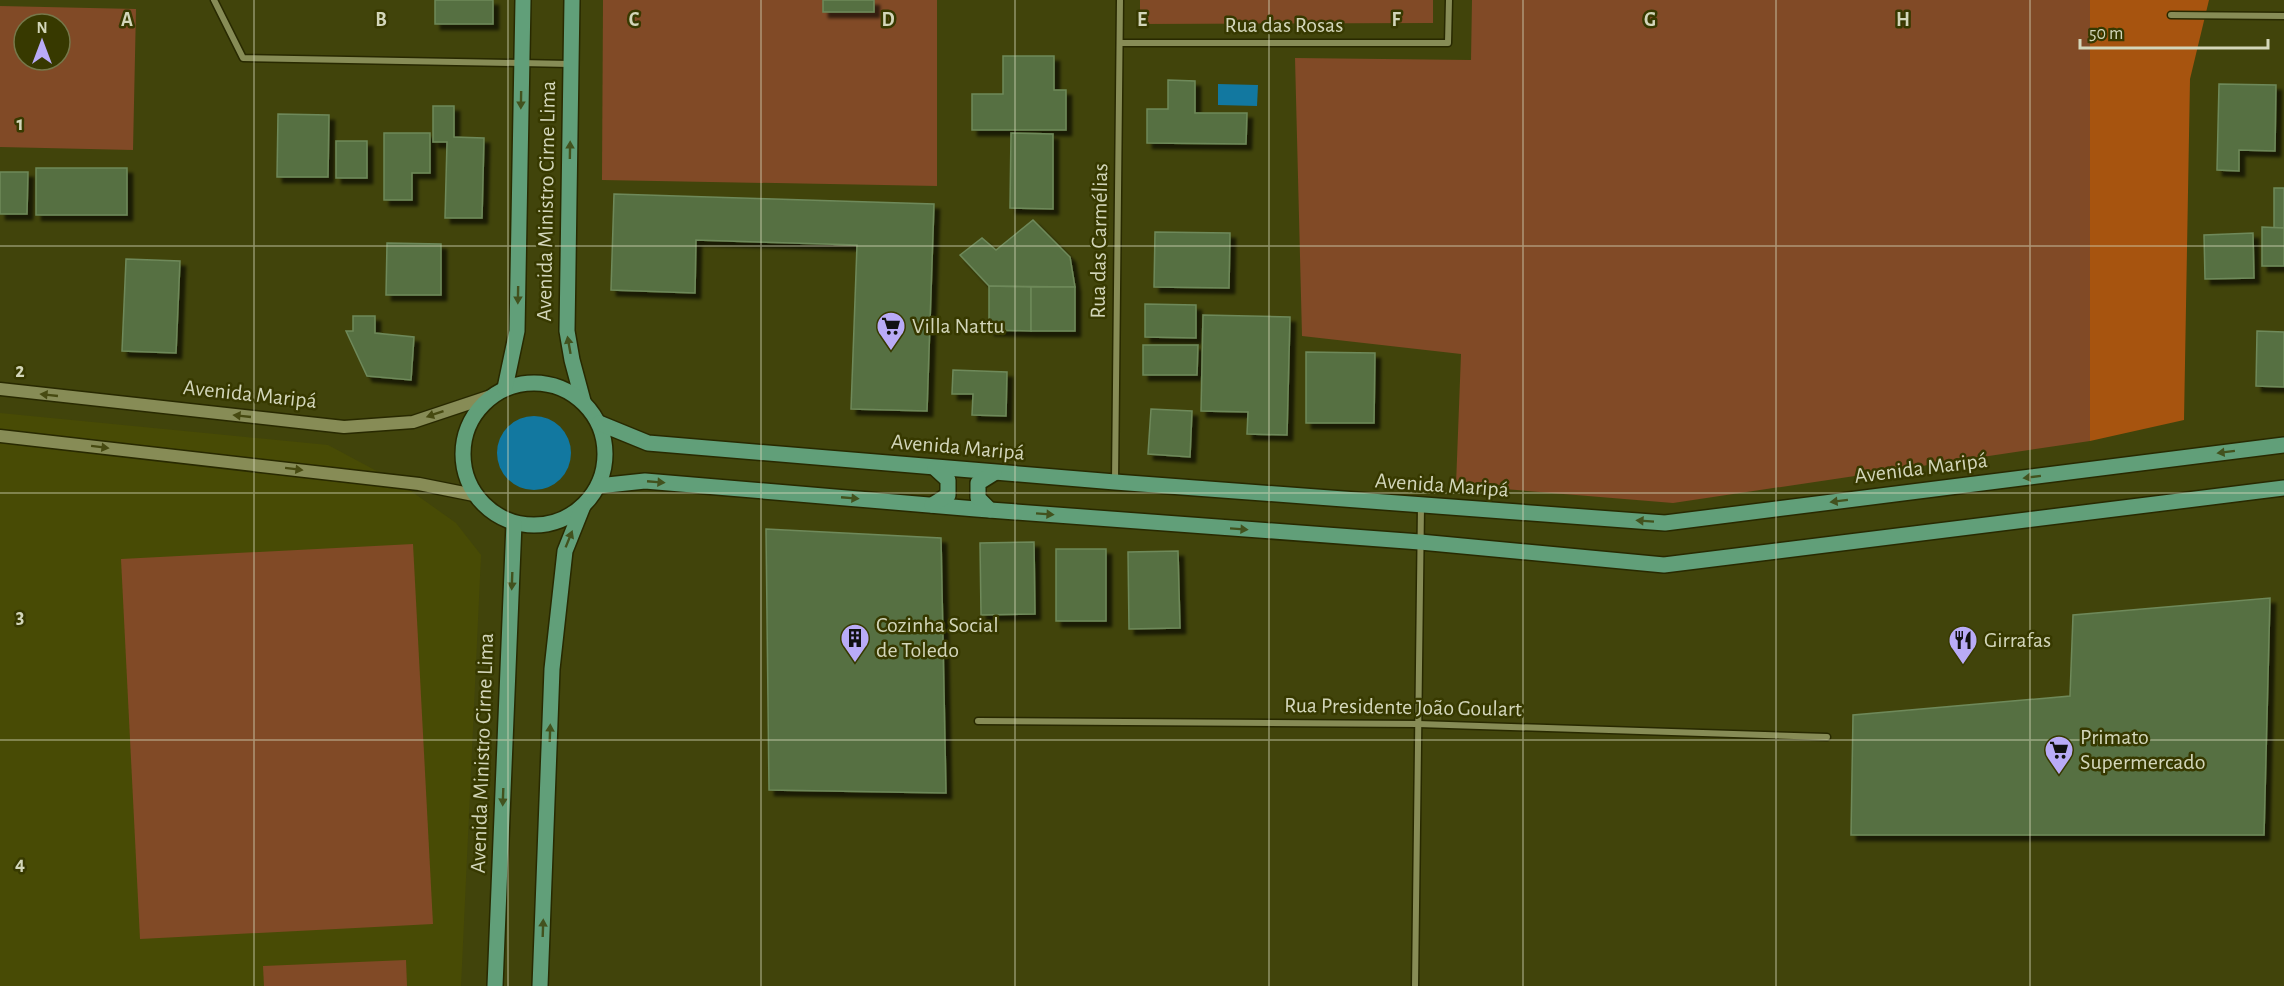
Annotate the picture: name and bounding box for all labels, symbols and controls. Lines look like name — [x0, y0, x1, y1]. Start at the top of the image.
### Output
text: A — [121, 10, 133, 30]
text: B — [375, 10, 387, 30]
text: C — [629, 10, 640, 30]
text: D — [881, 10, 895, 30]
text: E — [1137, 10, 1147, 30]
text: F — [1391, 10, 1401, 30]
text: G — [1644, 10, 1656, 30]
text: H — [1896, 10, 1910, 30]
north arrow — [12, 12, 72, 72]
scale bar — [2080, 12, 2268, 50]
street label: Rua das Rosas — [1225, 14, 1343, 36]
text: N — [36, 20, 48, 36]
text: 50 m — [2089, 25, 2123, 43]
street label: Avenida Ministro Cirne Lima — [533, 81, 559, 321]
one-way arrow — [516, 91, 526, 110]
text: 1 — [16, 114, 24, 134]
one-way arrow — [565, 140, 574, 159]
street label: Rua das Carmélias — [1087, 163, 1111, 319]
one-way arrow — [513, 286, 523, 305]
supermarket icon: Villa Nattu — [875, 310, 907, 352]
place label: Villa Nattu — [912, 315, 1004, 337]
one-way arrow — [564, 335, 573, 354]
text: 2 — [15, 361, 25, 381]
street label: Avenida Maripá — [182, 376, 318, 412]
one-way arrow — [39, 390, 58, 399]
one-way arrow — [426, 410, 444, 420]
one-way arrow — [233, 411, 252, 421]
street label: Avenida Maripá — [890, 430, 1026, 464]
one-way arrow — [90, 442, 109, 452]
one-way arrow — [2216, 448, 2235, 457]
street label: Avenida Maripá — [1853, 449, 1989, 487]
one-way arrow — [284, 465, 303, 474]
street label: Avenida Maripá — [1374, 469, 1510, 501]
one-way arrow — [2023, 472, 2042, 481]
one-way arrow — [646, 477, 665, 487]
one-way arrow — [841, 494, 860, 503]
one-way arrow — [1829, 496, 1848, 505]
one-way arrow — [1035, 509, 1054, 519]
one-way arrow — [1636, 517, 1655, 526]
one-way arrow — [1230, 524, 1249, 533]
one-way arrow — [565, 530, 575, 548]
one-way arrow — [507, 572, 516, 591]
text: 3 — [16, 607, 24, 627]
place label: Cozinha Social de Toledo — [876, 614, 999, 661]
building icon: Cozinha Social de Toledo — [839, 622, 871, 664]
restaurant icon: Girrafas — [1947, 624, 1979, 666]
place label: Girrafas — [1984, 629, 2051, 651]
street label: Avenida Ministro Cirne Lima — [467, 632, 497, 874]
street label: Rua Presidente João Goulart — [1284, 694, 1522, 720]
one-way arrow — [545, 723, 554, 742]
place label: Primato Supermercado — [2080, 726, 2205, 773]
supermarket icon: Primato Supermercado — [2043, 734, 2075, 776]
one-way arrow — [498, 787, 507, 806]
text: 4 — [15, 854, 25, 874]
one-way arrow — [538, 918, 547, 937]

